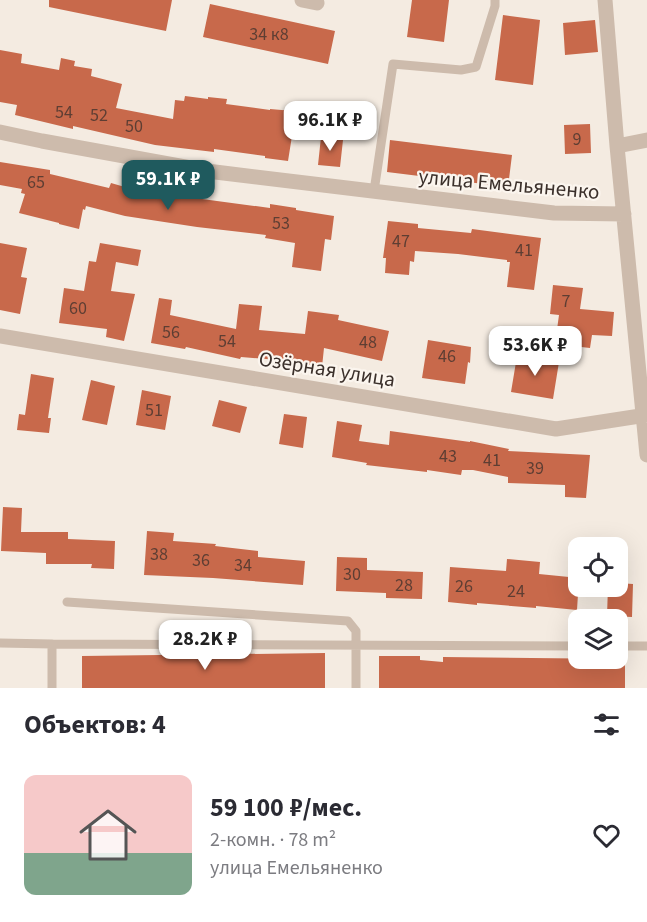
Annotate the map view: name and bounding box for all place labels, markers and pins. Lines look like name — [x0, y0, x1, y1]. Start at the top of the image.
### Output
pin: 96.1K ₽ — [275, 101, 385, 152]
pin: 59.1K ₽ — [113, 160, 223, 211]
pin: 53.6K ₽ — [480, 326, 590, 377]
pin: 28.2K ₽ — [150, 620, 260, 671]

